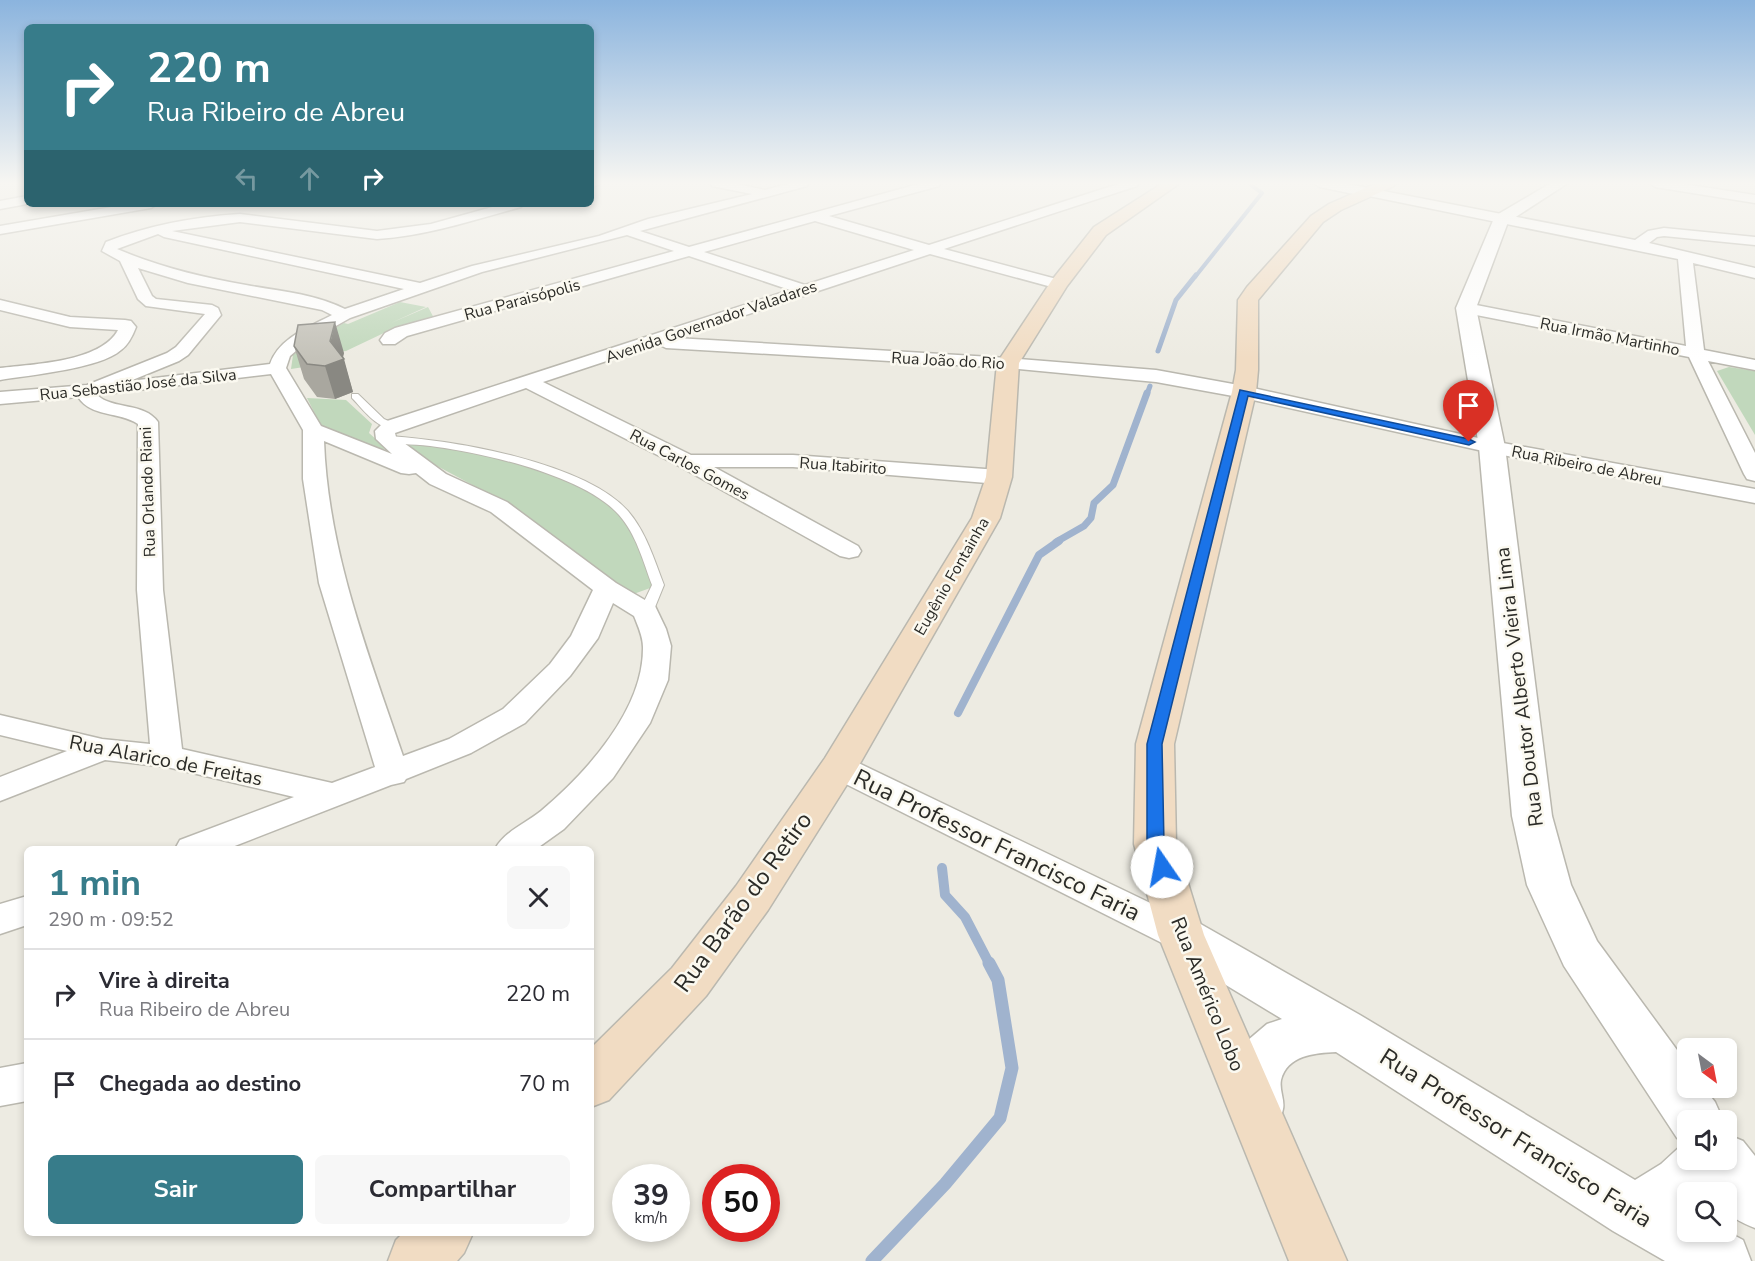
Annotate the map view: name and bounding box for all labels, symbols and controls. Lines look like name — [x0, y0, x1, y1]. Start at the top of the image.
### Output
text: 220 m — [147, 40, 271, 97]
icon: right — [48, 48, 126, 126]
text: Rua Ribeiro de Abreu — [147, 94, 405, 131]
icon: left — [230, 162, 263, 195]
icon: ahead — [293, 162, 326, 195]
icon: right — [356, 162, 389, 195]
street label: Rua Paraisópolis — [462, 274, 583, 326]
street label: Avenida Governador Valadares — [603, 275, 820, 369]
street label: Rua Irmão Martinho — [1538, 313, 1682, 361]
street label: Rua João do Rio — [891, 347, 1005, 375]
street label: Rua Sebastião José da Silva — [39, 364, 238, 406]
pin — [1443, 380, 1494, 442]
icon: arrive — [1452, 389, 1485, 422]
street label: Rua Carlos Gomes — [626, 424, 753, 506]
street label: Rua Orlando Riani — [135, 426, 161, 558]
street label: Rua Ribeiro de Abreu — [1510, 441, 1664, 491]
street label: Rua Itabirito — [799, 452, 887, 480]
street label: Eugênio Fontainha — [909, 513, 995, 640]
street label: Rua Doutor Alberto Vieira Lima — [1489, 546, 1550, 828]
street label: Rua Alarico de Freitas — [67, 729, 265, 792]
street label: Rua Professor Francisco Faria — [848, 762, 1146, 928]
street label: Rua Barão do Retiro — [667, 805, 819, 999]
position arrow — [1130, 835, 1194, 899]
text: 1 min — [48, 859, 141, 908]
button: close — [507, 866, 570, 929]
text: 290 m · 09:52 — [48, 906, 174, 933]
street label: Rua Américo Lobo — [1164, 913, 1251, 1075]
text: Vire à direita — [99, 966, 230, 996]
icon: right — [48, 978, 81, 1011]
text: 220 m — [506, 979, 570, 1009]
text: Rua Ribeiro de Abreu — [99, 996, 290, 1023]
north arrow — [1677, 1038, 1737, 1098]
map controls — [1677, 1038, 1737, 1242]
street label: Rua Professor Francisco Faria — [1374, 1041, 1658, 1235]
icon: arrive — [48, 1068, 81, 1101]
text: Chegada ao destino — [99, 1069, 301, 1099]
text: 70 m — [519, 1069, 570, 1099]
button: sound — [1677, 1110, 1737, 1170]
button: Sair — [48, 1155, 303, 1224]
button: Compartilhar — [315, 1155, 570, 1224]
speed limit sign: 50 — [702, 1164, 780, 1242]
text: 39 — [633, 1175, 669, 1216]
button: search — [1677, 1182, 1737, 1242]
text: km/h — [634, 1208, 668, 1228]

